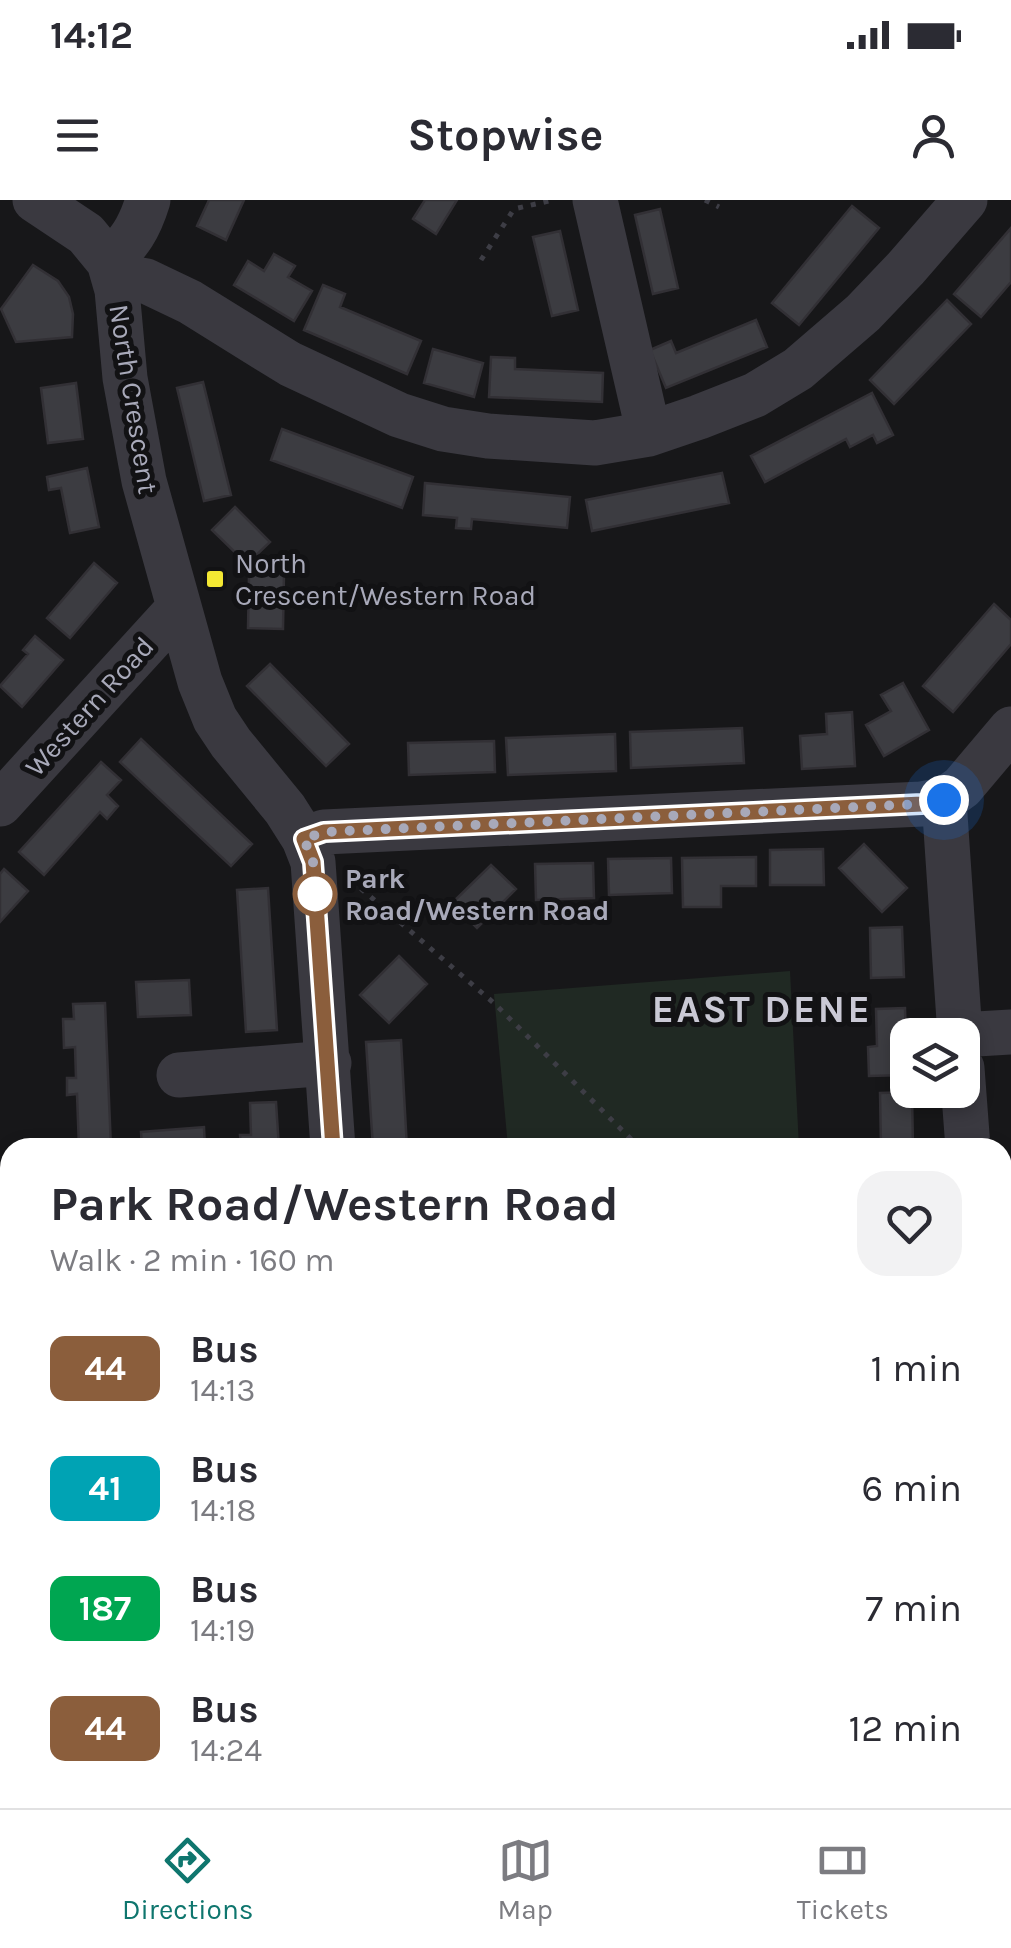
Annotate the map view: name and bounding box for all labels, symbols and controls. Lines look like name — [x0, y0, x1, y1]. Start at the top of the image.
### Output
text: 14:12 — [50, 13, 133, 58]
icon: menu — [50, 108, 105, 163]
icon: person — [906, 108, 961, 163]
text: Stopwise — [408, 109, 603, 161]
street label: North Crescent — [102, 302, 165, 496]
place label: North Crescent/Western Road — [235, 547, 536, 612]
marker: North Crescent/Western Road — [204, 568, 226, 590]
street label: Western Road — [18, 630, 161, 783]
your location — [919, 775, 969, 825]
place label: Park Road/Western Road — [345, 862, 609, 927]
marker: Park Road/Western Road — [294, 873, 336, 915]
district label: EAST DENE — [652, 987, 872, 1032]
map controls — [890, 1018, 980, 1108]
button: layers — [890, 1018, 980, 1108]
button: heart — [857, 1171, 962, 1276]
text: Park Road/Western Road — [50, 1176, 619, 1232]
text: Walk · 2 min · 160 m — [50, 1242, 334, 1279]
text: Bus — [190, 1327, 259, 1372]
text: 1 min — [871, 1346, 962, 1391]
text: 44 — [84, 1348, 126, 1389]
text: 14:13 — [190, 1372, 255, 1409]
text: Bus — [190, 1447, 259, 1492]
text: 6 min — [861, 1466, 962, 1511]
text: 41 — [88, 1468, 122, 1509]
text: 14:18 — [190, 1492, 256, 1529]
text: Bus — [190, 1567, 259, 1612]
text: 7 min — [865, 1586, 962, 1631]
text: 187 — [79, 1588, 131, 1629]
text: 14:19 — [190, 1612, 255, 1649]
text: Bus — [190, 1687, 259, 1732]
text: 12 min — [849, 1706, 962, 1751]
text: 44 — [84, 1708, 126, 1749]
text: 14:24 — [190, 1732, 262, 1769]
tab: Directions — [122, 1833, 254, 1926]
tab: Map — [497, 1833, 553, 1926]
tab: Tickets — [797, 1833, 889, 1926]

